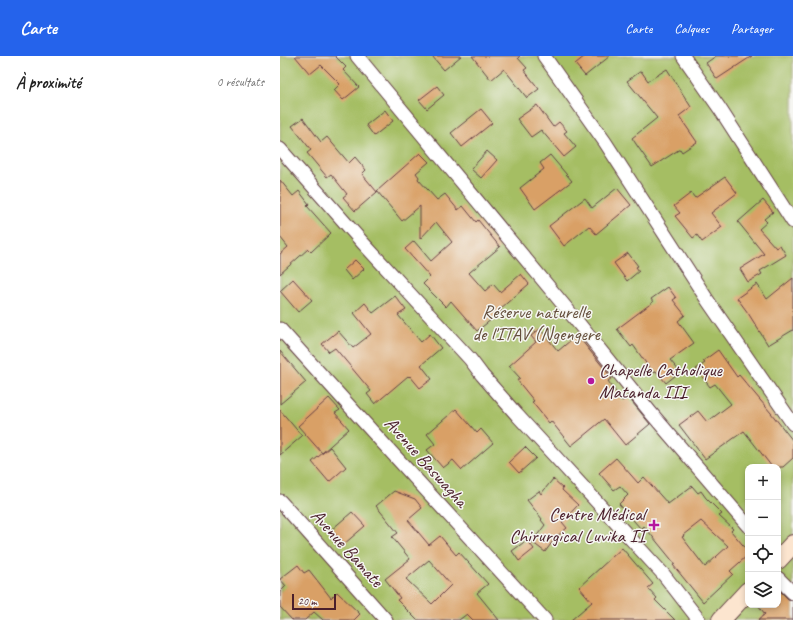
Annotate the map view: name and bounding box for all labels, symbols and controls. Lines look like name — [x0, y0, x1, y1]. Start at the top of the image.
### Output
text: Carte — [20, 16, 57, 40]
text: Carte — [625, 20, 652, 37]
text: Calques — [674, 20, 709, 37]
text: Partager — [731, 20, 773, 37]
text: À proximité — [16, 72, 81, 93]
text: 0 résultats — [216, 74, 264, 90]
park label: Réserve naturelle de l'ITAV (Ngengere — [472, 300, 601, 346]
place label: Chapelle Catholique Matanda III — [599, 358, 723, 404]
marker: Chapelle Catholique Matanda III — [586, 376, 596, 386]
street label: Avenue Baswagha — [379, 412, 474, 514]
map controls — [745, 464, 781, 608]
button: + — [745, 464, 781, 500]
button: − — [745, 500, 781, 536]
place label: Centre Médical Chirurgical Luvika II — [509, 502, 649, 548]
street label: Avenue Bamate — [306, 504, 390, 593]
marker: Centre Médical Chirurgical Luvika II — [648, 519, 660, 531]
button: locate — [745, 536, 781, 572]
button: layers — [745, 572, 781, 608]
scale bar — [292, 592, 336, 611]
text: 20 m — [298, 594, 317, 608]

